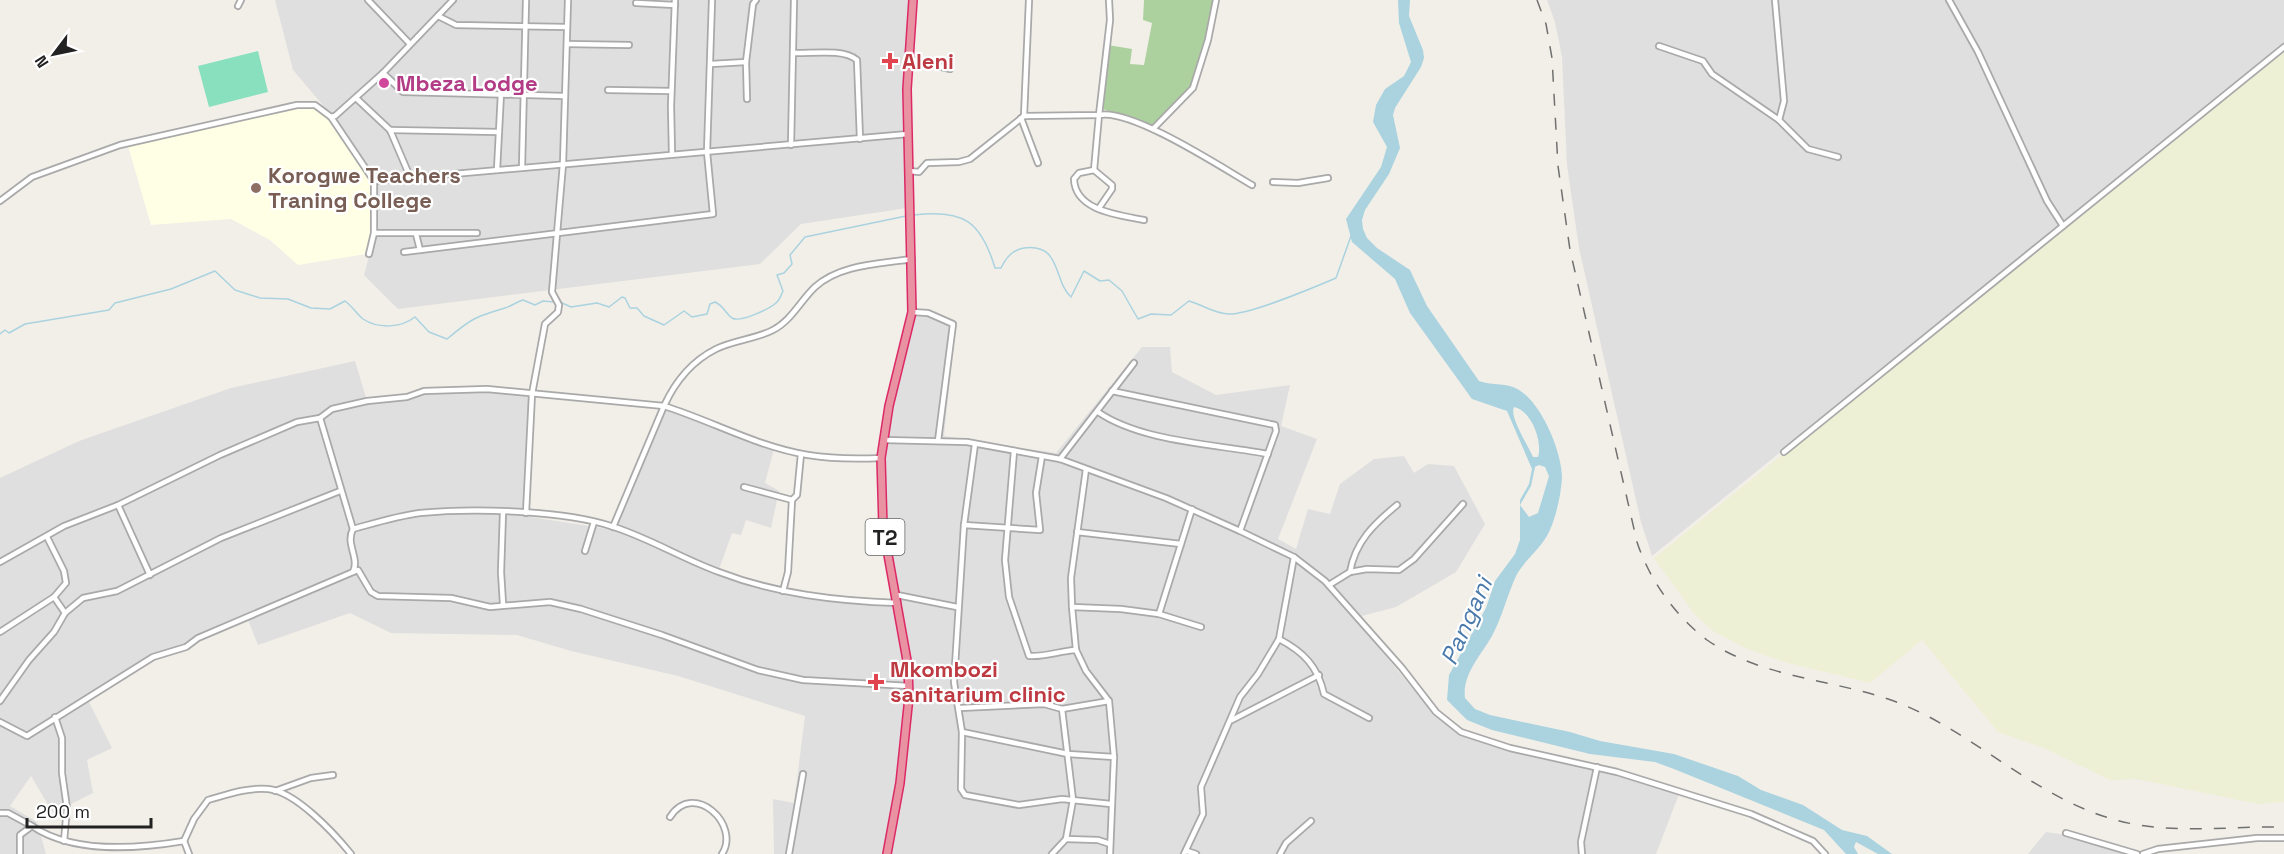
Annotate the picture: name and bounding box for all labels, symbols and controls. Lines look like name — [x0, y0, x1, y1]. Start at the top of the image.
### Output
north arrow — [24, 24, 84, 84]
place label: Aleni — [902, 47, 954, 75]
text: N — [30, 52, 53, 72]
marker: Aleni — [883, 54, 897, 68]
place label: Mbeza Lodge — [396, 69, 538, 97]
marker: Mbeza Lodge — [377, 76, 391, 90]
place label: Korogwe Teachers Traning College — [268, 161, 461, 214]
marker: Korogwe Teachers Traning College — [249, 181, 263, 195]
road number: T2 — [866, 519, 904, 555]
water label: Pangani — [1433, 570, 1500, 670]
place label: Mkombozi sanitarium clinic — [890, 655, 1066, 708]
marker: Mkombozi sanitarium clinic — [867, 673, 885, 691]
scale bar — [27, 791, 152, 829]
text: 200 m — [36, 800, 90, 823]

